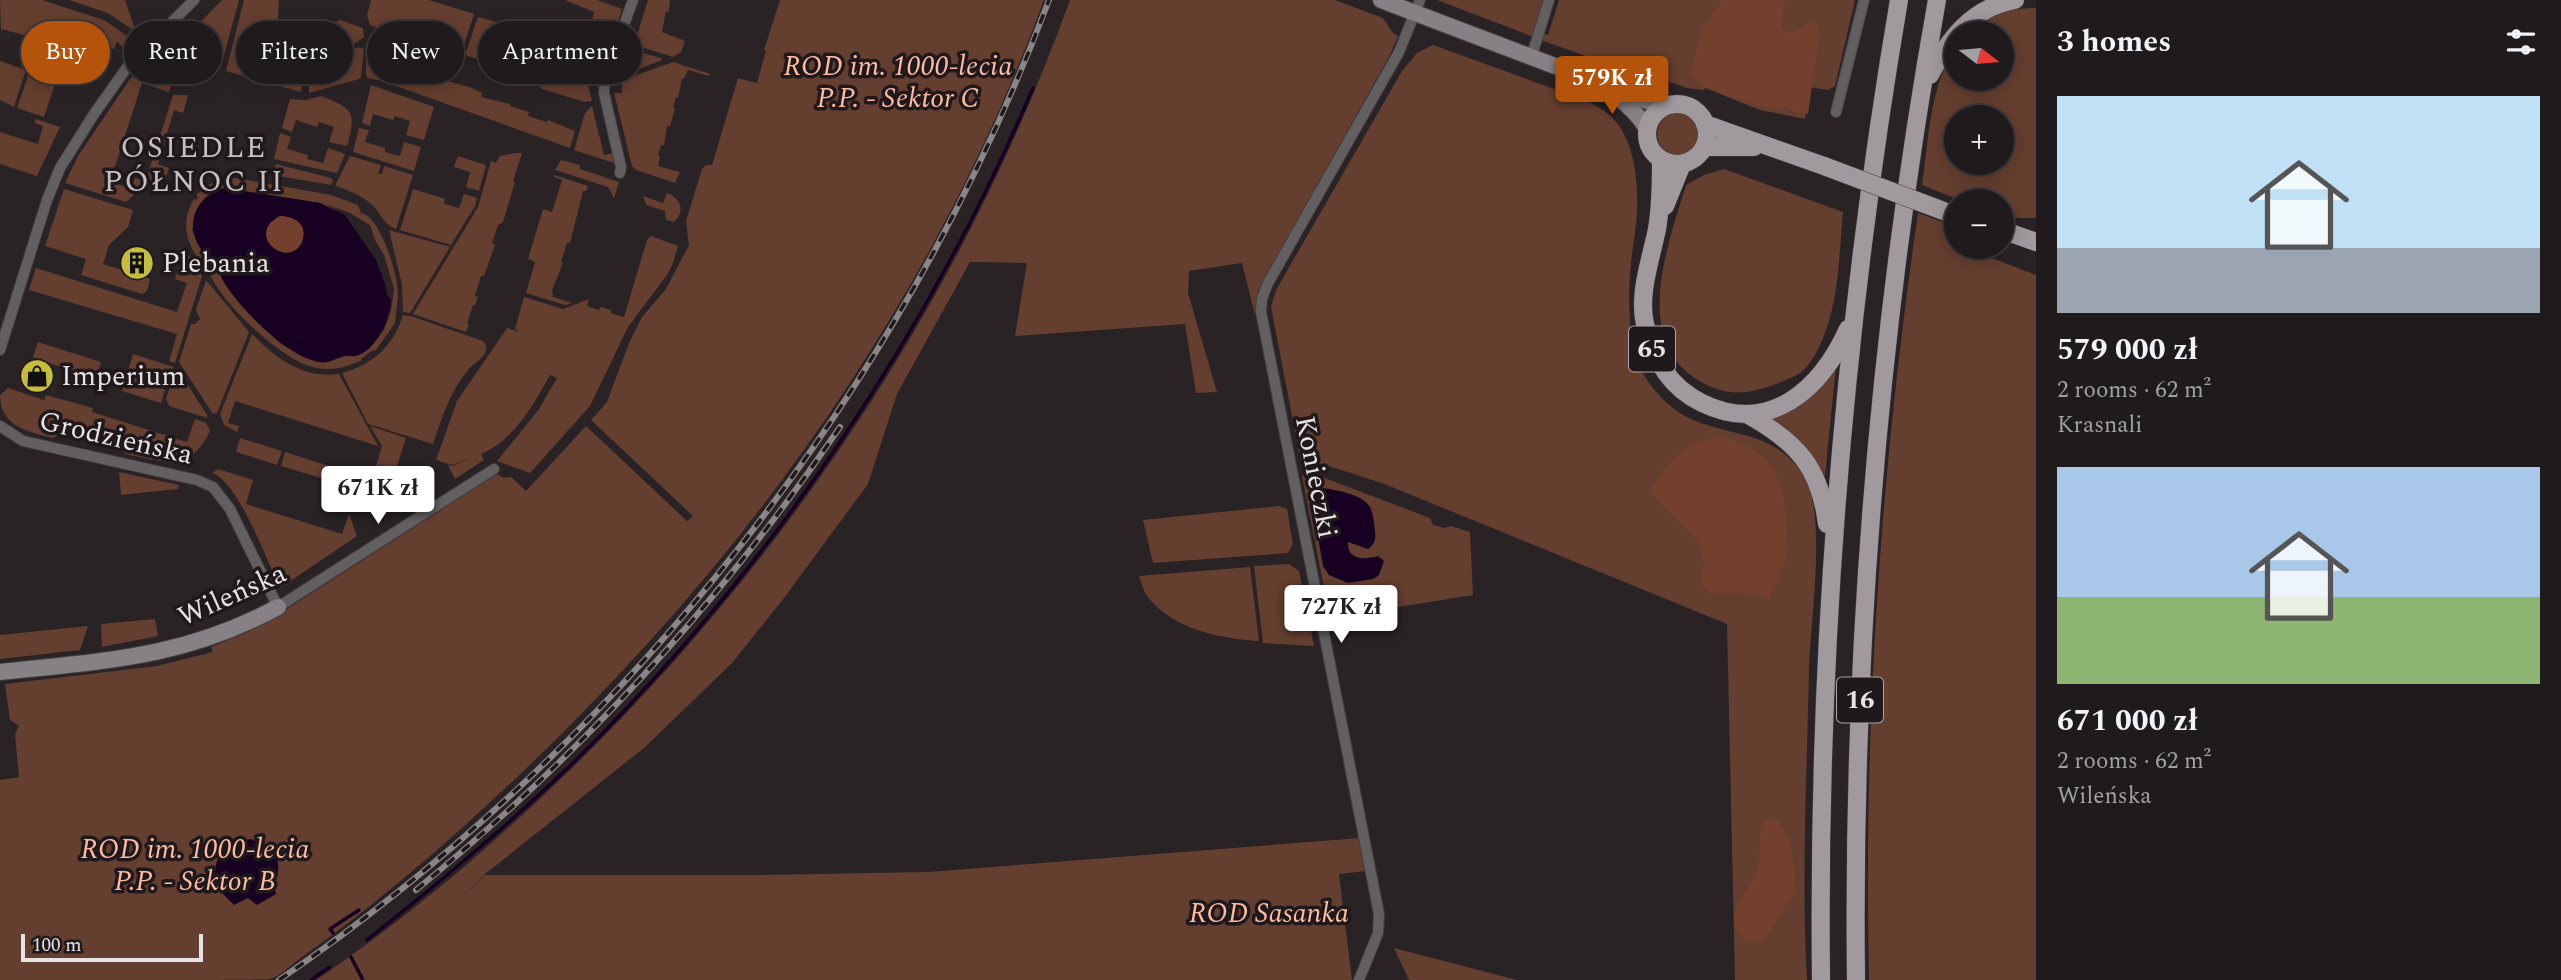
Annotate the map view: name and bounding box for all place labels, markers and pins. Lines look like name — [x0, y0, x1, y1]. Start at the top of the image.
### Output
pin: 579K zł — [1547, 57, 1677, 116]
place label: Plebania — [162, 242, 270, 285]
building icon: Plebania — [118, 244, 156, 282]
place label: Imperium — [61, 355, 185, 398]
shop icon: Imperium — [18, 357, 56, 395]
pin: 671K zł — [313, 466, 443, 526]
pin: 727K zł — [1276, 586, 1406, 645]

